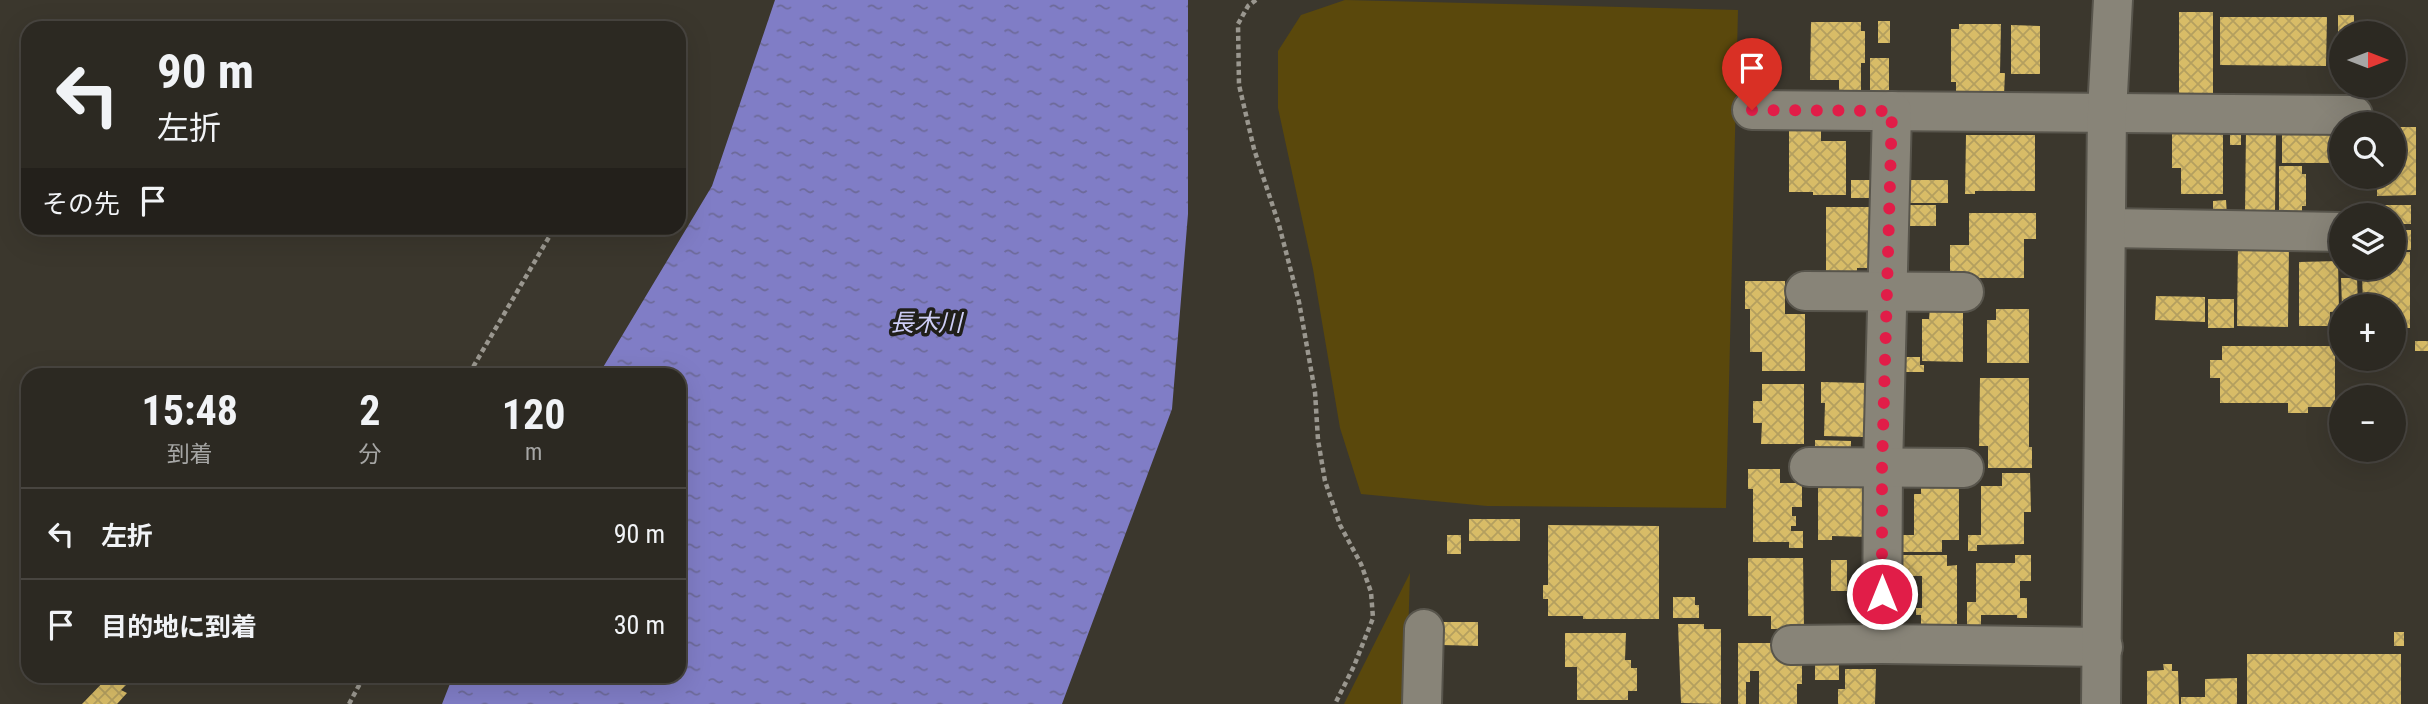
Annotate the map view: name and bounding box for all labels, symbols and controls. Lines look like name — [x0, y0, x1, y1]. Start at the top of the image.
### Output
north arrow — [2329, 21, 2406, 98]
map controls — [2329, 21, 2406, 462]
pin — [1722, 38, 1782, 110]
text: 90 m — [157, 43, 254, 100]
icon: left — [42, 49, 133, 140]
icon: arrive — [1733, 49, 1771, 87]
text: 左折 — [157, 109, 221, 147]
button: search — [2329, 112, 2406, 189]
icon: arrive — [134, 182, 172, 220]
text: その先 — [42, 189, 120, 219]
button: layers — [2329, 203, 2406, 280]
button: + — [2329, 294, 2406, 371]
water label: 長木川 — [890, 309, 965, 337]
button: − — [2329, 385, 2406, 462]
text: 15:48 — [141, 386, 238, 435]
text: 2 — [359, 386, 380, 435]
text: 120 — [502, 390, 565, 439]
text: m — [525, 439, 542, 466]
text: 到着 — [167, 441, 213, 468]
text: 分 — [358, 441, 381, 468]
icon: left — [42, 515, 80, 553]
text: 90 m — [614, 519, 665, 549]
text: 左折 — [101, 521, 153, 551]
position arrow — [1845, 557, 1919, 631]
icon: arrive — [42, 606, 80, 644]
text: 30 m — [614, 610, 665, 640]
text: 目的地に到着 — [101, 612, 257, 642]

